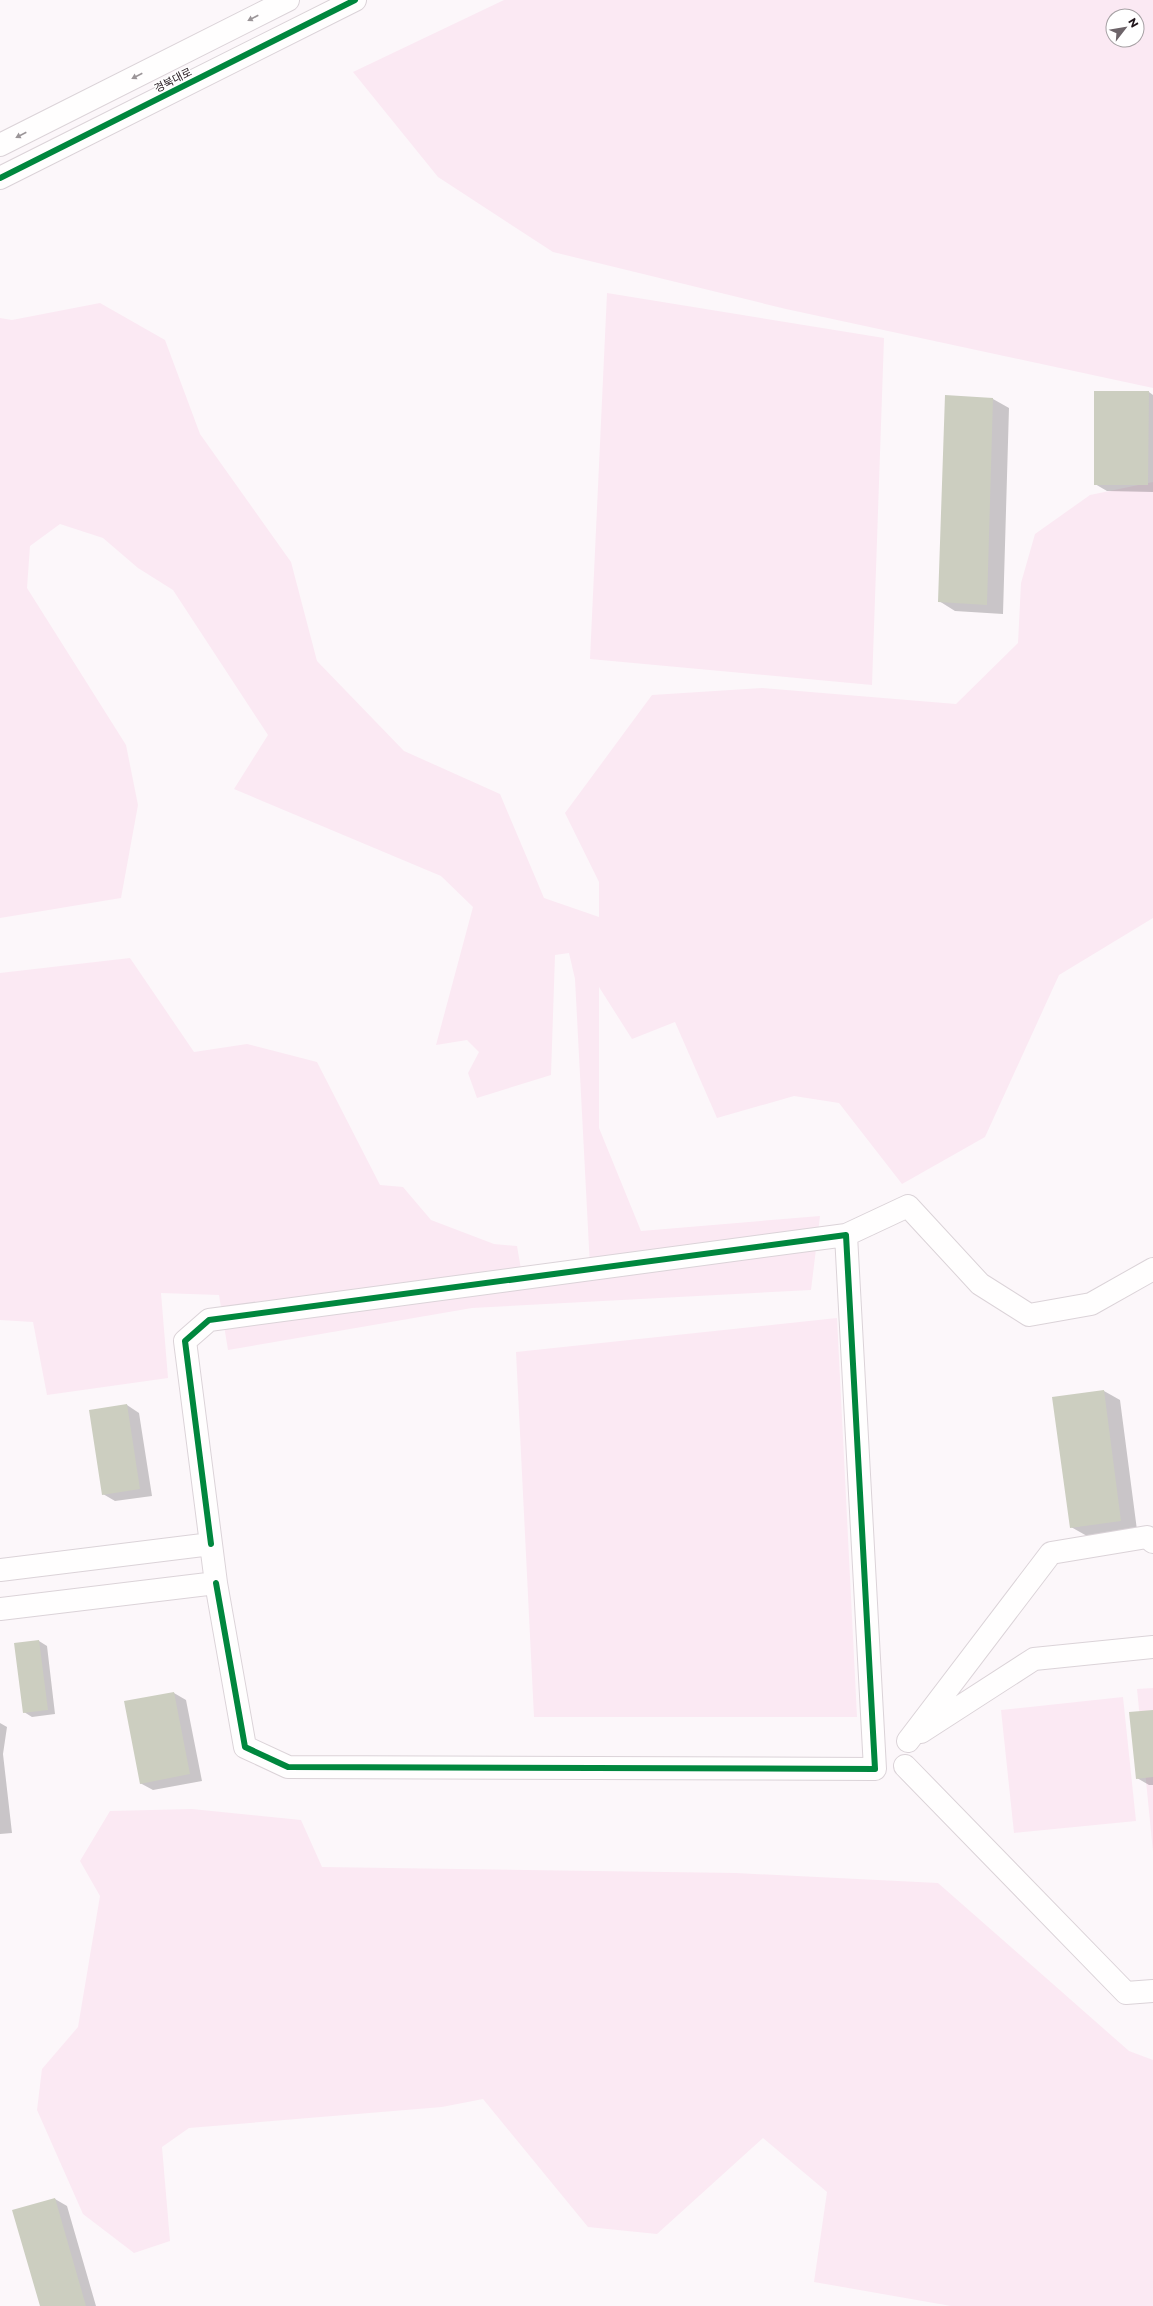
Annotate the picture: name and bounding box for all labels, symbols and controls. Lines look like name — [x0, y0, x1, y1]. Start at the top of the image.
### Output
north arrow — [1105, 8, 1145, 48]
one-way arrow — [247, 14, 259, 21]
text: N — [1125, 15, 1142, 30]
street label: 경북대로 — [152, 65, 194, 95]
one-way arrow — [131, 73, 143, 79]
one-way arrow — [15, 131, 27, 138]

